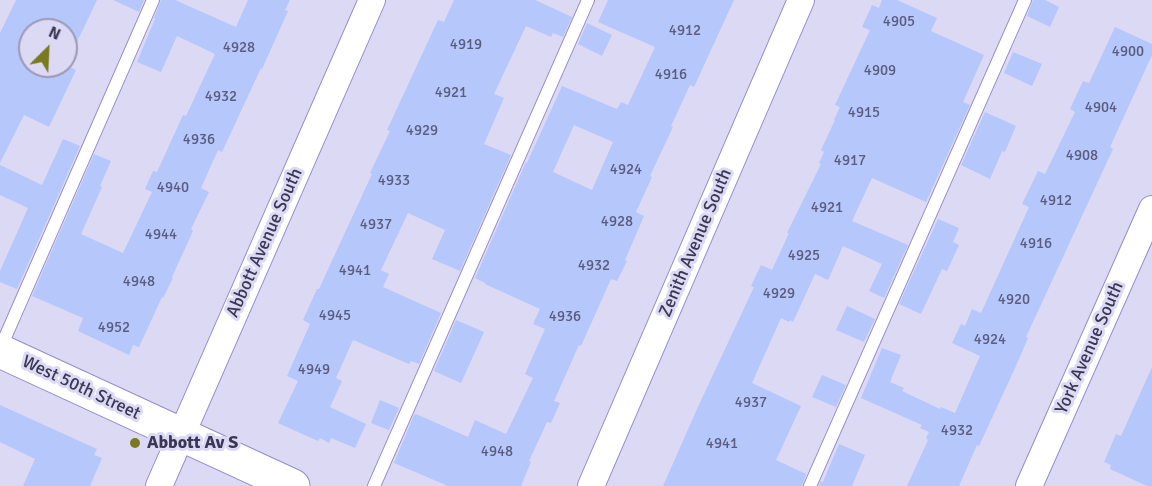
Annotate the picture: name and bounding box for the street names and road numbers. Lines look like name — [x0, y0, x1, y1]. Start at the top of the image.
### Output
street label: Abbott Avenue South — [222, 165, 308, 321]
street label: Zenith Avenue South — [655, 166, 737, 320]
street label: York Avenue South — [1051, 278, 1129, 418]
street label: West 50th Street — [18, 351, 144, 425]

